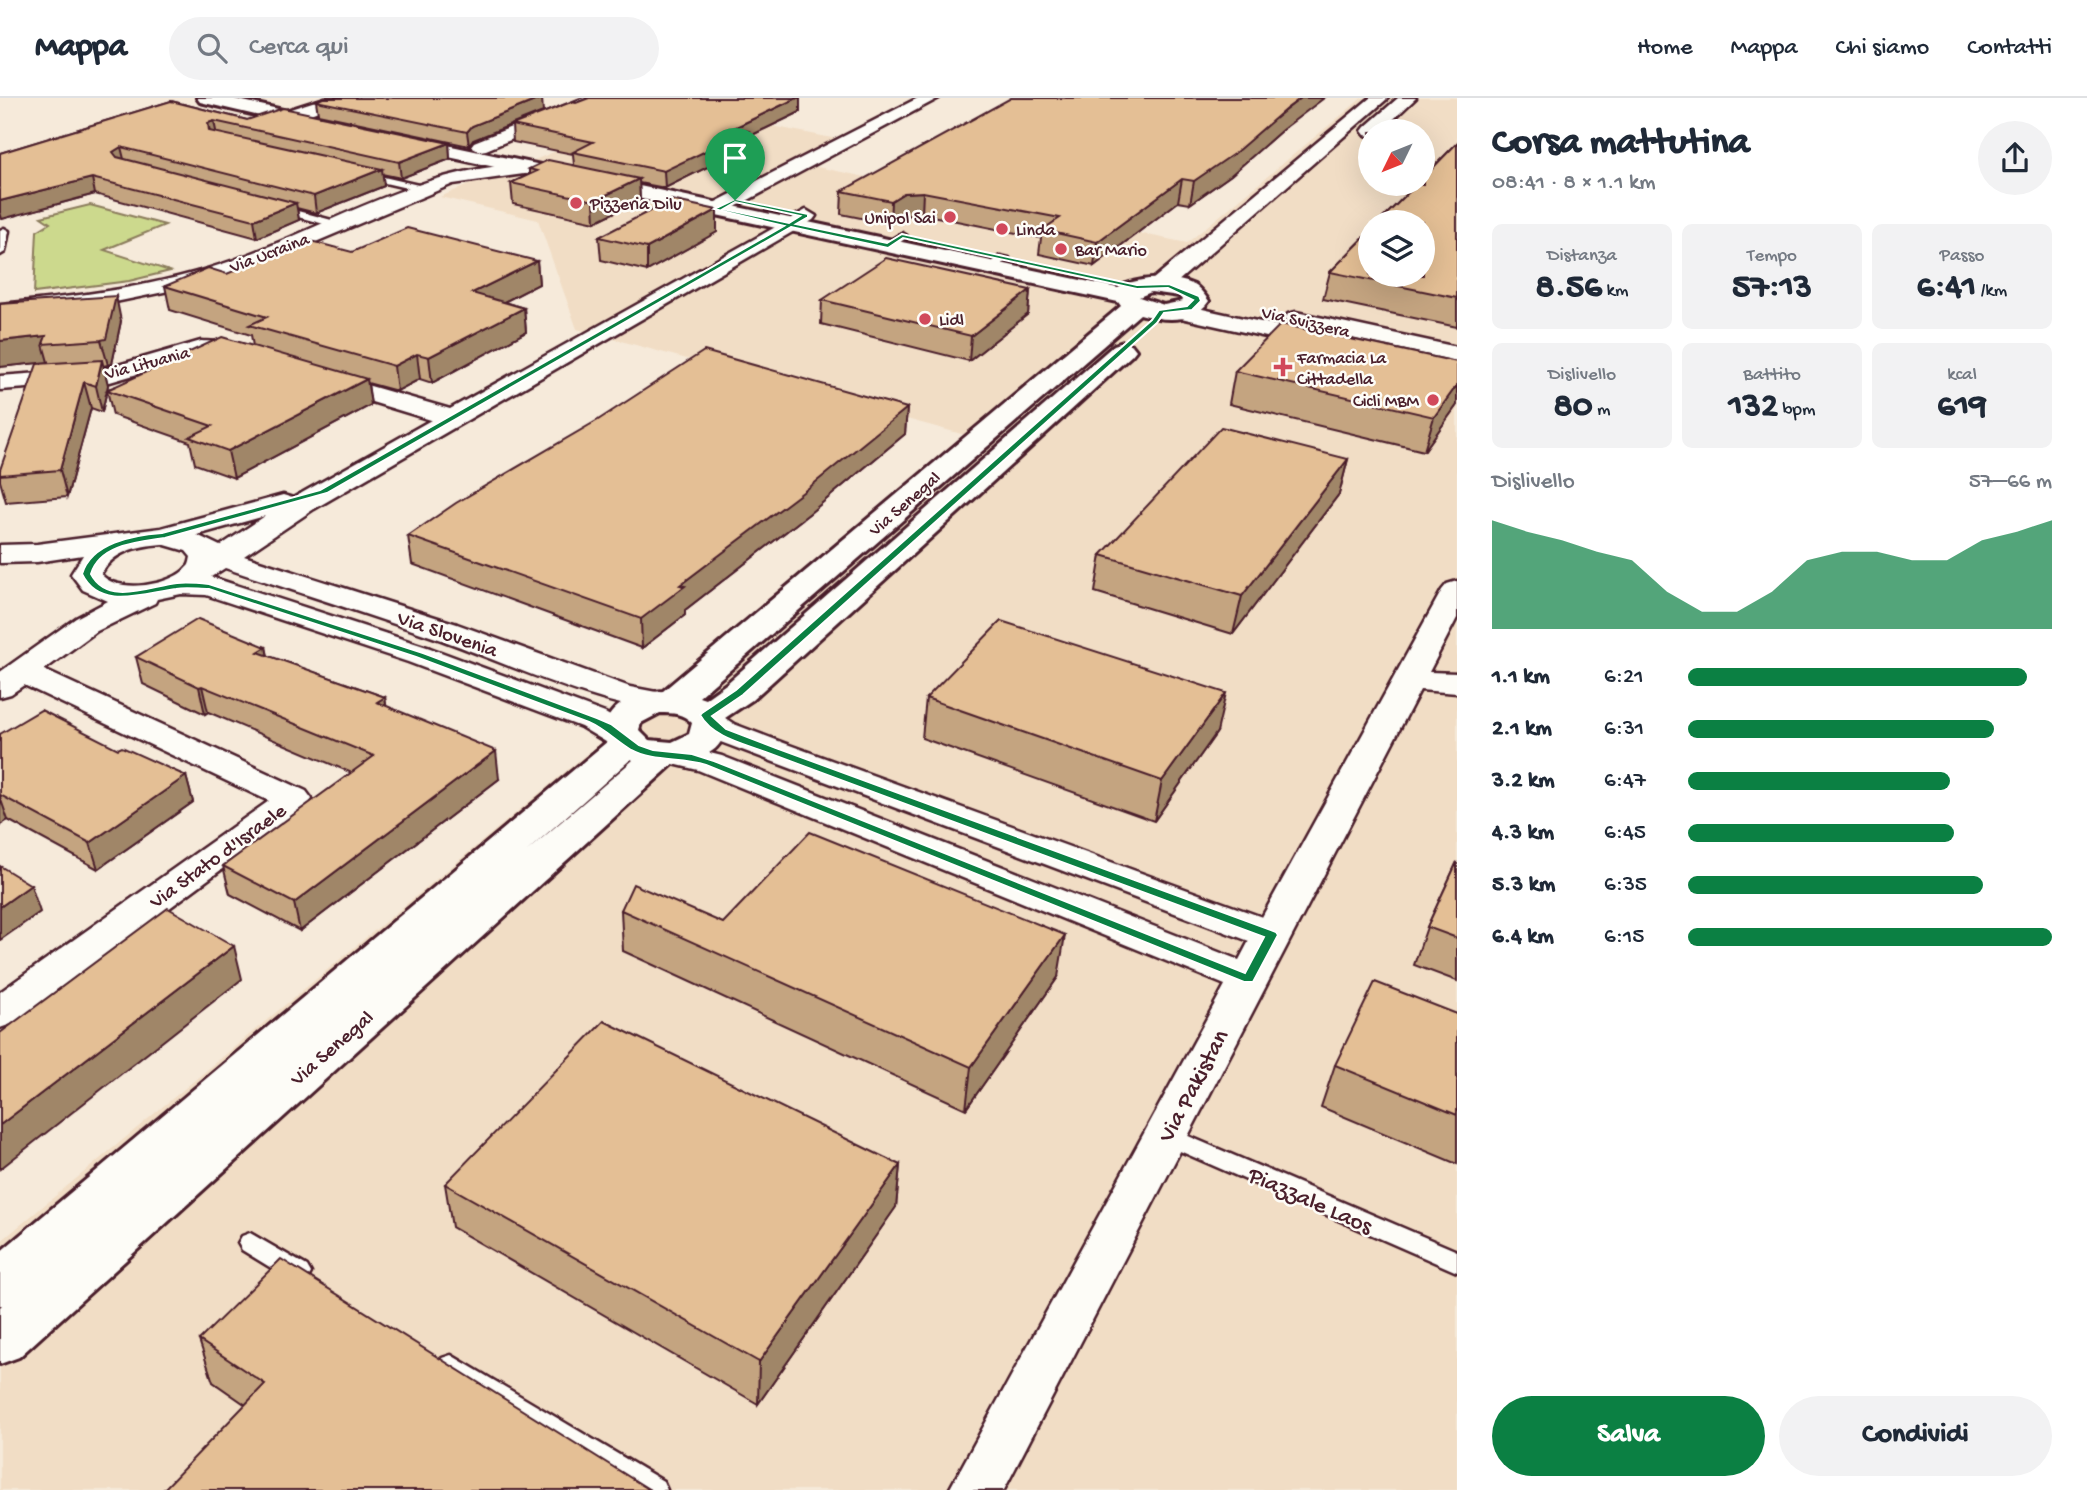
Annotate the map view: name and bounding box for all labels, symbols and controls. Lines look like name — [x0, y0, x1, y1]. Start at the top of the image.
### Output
search box — [169, 17, 659, 80]
text: Mappa — [35, 29, 127, 67]
icon: search — [193, 29, 231, 67]
text: Cerca qui — [249, 33, 349, 64]
text: Home — [1637, 34, 1693, 63]
text: Mappa — [1731, 34, 1798, 63]
text: Chi siamo — [1836, 34, 1929, 63]
text: Contatti — [1967, 34, 2052, 63]
north arrow — [1358, 119, 1435, 196]
map controls — [1358, 119, 1435, 287]
button: share — [1978, 121, 2052, 195]
text: Corsa mattutina — [1492, 122, 1750, 166]
pin — [705, 128, 765, 200]
icon: arrive — [716, 139, 754, 177]
text: 08:41 · 8 × 1.1 km — [1492, 170, 1656, 197]
marker: Pizzeria Dilu — [568, 195, 584, 211]
place label: Pizzeria Dilu — [589, 195, 682, 216]
place label: Unipol Sai — [864, 209, 936, 230]
marker: Unipol Sai — [942, 209, 958, 225]
button: layers — [1358, 210, 1435, 287]
marker: Linda — [994, 221, 1010, 237]
place label: Linda — [1016, 221, 1057, 242]
street label: Via Ucraina — [226, 229, 314, 279]
marker: Bar Mario — [1053, 241, 1069, 257]
place label: Bar Mario — [1074, 241, 1147, 262]
text: Distanza — [1547, 245, 1617, 268]
text: Tempo — [1747, 245, 1797, 268]
text: Passo — [1940, 245, 1984, 268]
text: 8.56 — [1536, 268, 1602, 309]
text: 57:13 — [1732, 268, 1812, 309]
text: 6:41 — [1917, 268, 1976, 309]
text: km — [1602, 280, 1628, 303]
text: /km — [1976, 280, 2007, 303]
street label: Via Svizzera — [1258, 303, 1353, 344]
marker: Lidl — [917, 311, 933, 327]
place label: Lidl — [939, 311, 964, 332]
street label: Via Lituania — [102, 343, 193, 386]
place label: Farmacia La Cittadella — [1296, 349, 1387, 391]
marker: Farmacia La Cittadella — [1275, 359, 1291, 375]
text: Dislivello — [1548, 364, 1616, 387]
text: Battito — [1743, 364, 1801, 387]
text: kcal — [1947, 364, 1977, 387]
text: 80 — [1553, 387, 1593, 428]
text: 132 — [1729, 387, 1778, 428]
text: 619 — [1937, 387, 1987, 428]
place label: Cicli MBM — [1353, 392, 1420, 413]
marker: Cicli MBM — [1425, 392, 1441, 408]
text: m — [1593, 399, 1611, 422]
text: bpm — [1778, 399, 1815, 422]
street label: Via Senegal — [865, 468, 946, 542]
text: Dislivello — [1492, 469, 1575, 496]
text: 57–66 m — [1969, 469, 2052, 496]
street label: Via Slovenia — [392, 607, 502, 666]
text: 1.1 km — [1492, 664, 1550, 691]
text: 6:21 — [1604, 664, 1643, 691]
text: 2.1 km — [1492, 716, 1552, 743]
text: 6:31 — [1604, 716, 1644, 743]
text: 3.2 km — [1492, 768, 1554, 795]
text: 6:47 — [1604, 768, 1646, 795]
street label: Via Stato d'Israele — [145, 799, 293, 916]
text: 4.3 km — [1492, 820, 1554, 847]
text: 6:45 — [1604, 820, 1646, 847]
text: 5.3 km — [1492, 872, 1555, 899]
text: 6:35 — [1604, 872, 1647, 899]
text: 6.4 km — [1492, 924, 1554, 951]
text: 6:15 — [1604, 924, 1644, 951]
street label: Via Senegal — [286, 1007, 380, 1093]
street label: Via Pakistan — [1153, 1025, 1237, 1149]
street label: Piazzale Laos — [1242, 1161, 1377, 1243]
button: Salva — [1492, 1396, 1765, 1476]
button: Condividi — [1779, 1396, 2052, 1476]

